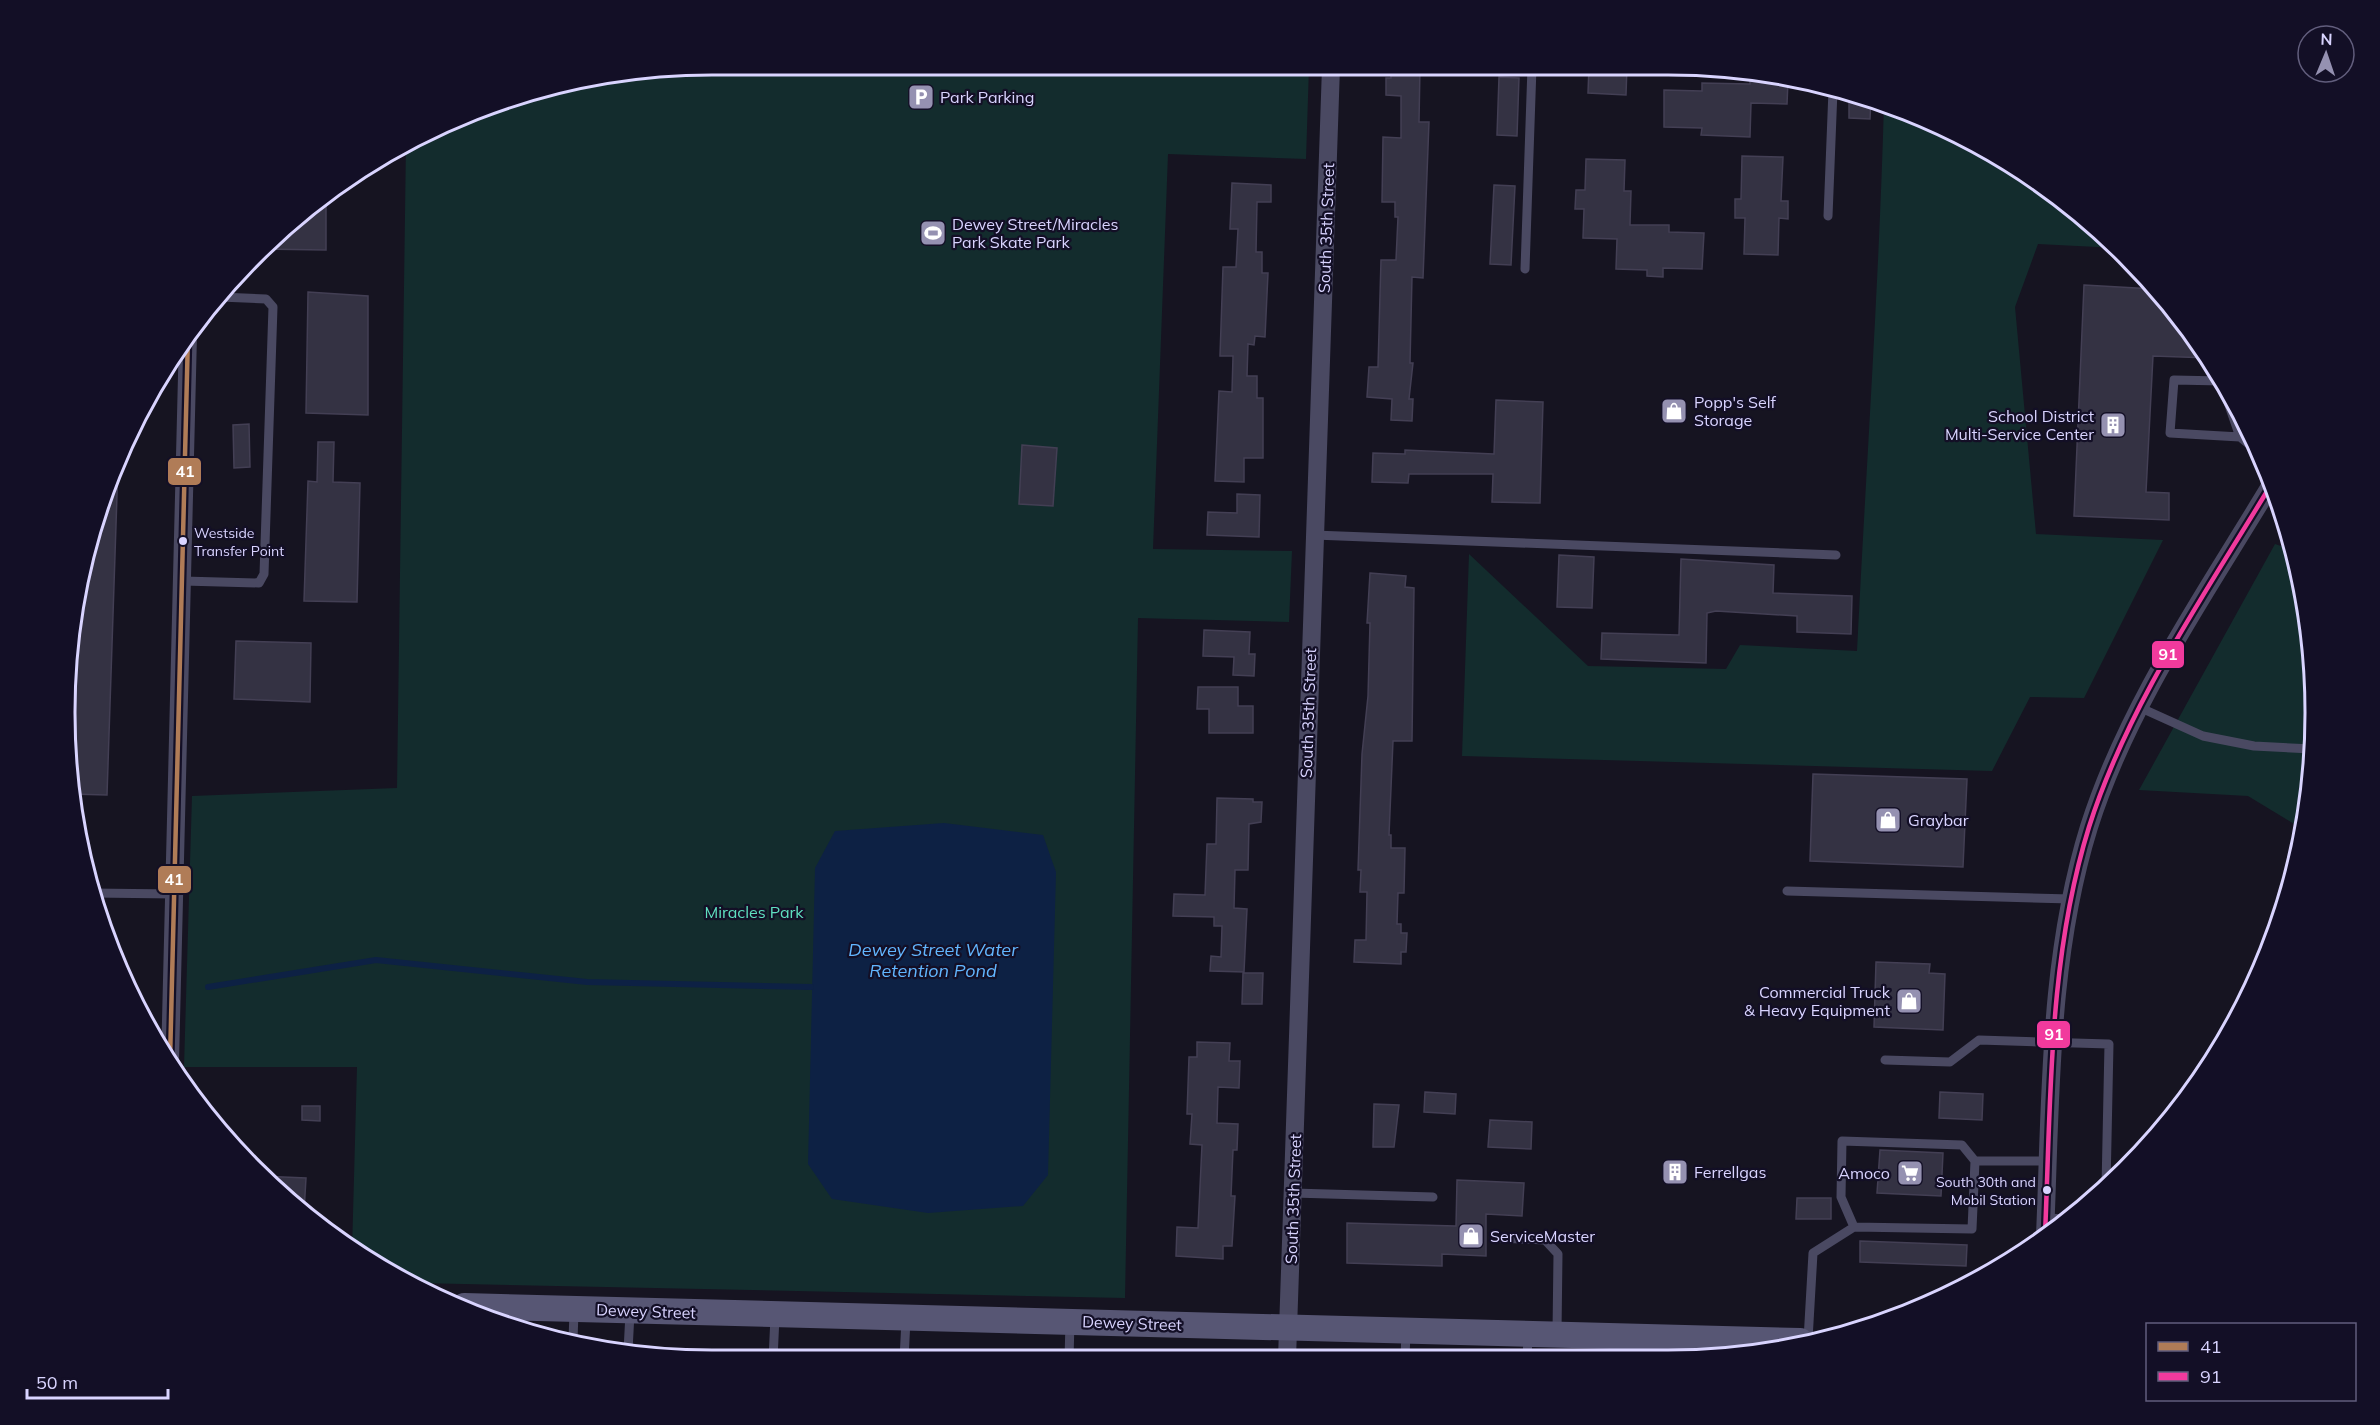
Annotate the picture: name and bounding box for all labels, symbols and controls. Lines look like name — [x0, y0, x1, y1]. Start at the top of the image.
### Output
north arrow — [2296, 24, 2356, 84]
text: N — [2320, 29, 2333, 49]
parking icon: Park Parking — [906, 82, 936, 112]
place label: Park Parking — [940, 87, 1034, 107]
street label: South 35th Street — [1314, 162, 1338, 293]
place label: Dewey Street/Miracles Park Skate Park — [952, 214, 1119, 252]
sports icon: Dewey Street/Miracles Park Skate Park — [918, 218, 948, 248]
place label: Popp's Self Storage — [1694, 392, 1777, 430]
shop icon: Popp's Self Storage — [1659, 396, 1689, 426]
place label: School District Multi-Service Center — [1945, 406, 2094, 444]
building icon: School District Multi-Service Center — [2098, 410, 2128, 440]
line badge: 41 — [167, 457, 202, 486]
text: 41 — [175, 461, 195, 481]
place label: Westside Transfer Point — [194, 524, 284, 560]
marker: Westside Transfer Point — [177, 535, 189, 547]
line badge: 91 — [2151, 640, 2185, 669]
text: 91 — [2158, 644, 2178, 664]
street label: South 35th Street — [1296, 647, 1320, 778]
shop icon: Graybar — [1873, 805, 1903, 835]
place label: Graybar — [1908, 810, 1969, 830]
line badge: 41 — [157, 865, 192, 894]
text: 41 — [164, 869, 184, 889]
park label: Miracles Park — [704, 902, 804, 922]
water label: Dewey Street Water Retention Pond — [848, 938, 1019, 982]
place label: Commercial Truck & Heavy Equipment — [1744, 982, 1891, 1020]
shop icon: Commercial Truck & Heavy Equipment — [1894, 986, 1924, 1016]
line badge: 91 — [2036, 1020, 2071, 1049]
text: 91 — [2044, 1024, 2064, 1044]
street label: South 35th Street — [1281, 1133, 1305, 1264]
building icon: Ferrellgas — [1660, 1157, 1690, 1187]
supermarket icon: Amoco — [1895, 1158, 1925, 1188]
place label: Ferrellgas — [1694, 1162, 1766, 1182]
place label: Amoco — [1838, 1163, 1890, 1183]
place label: South 30th and Mobil Station — [1936, 1173, 2036, 1209]
marker: South 30th and Mobil Station — [2041, 1184, 2053, 1196]
shop icon: ServiceMaster — [1456, 1221, 1486, 1251]
place label: ServiceMaster — [1490, 1226, 1595, 1246]
street label: Dewey Street — [596, 1299, 697, 1323]
street label: Dewey Street — [1082, 1311, 1183, 1335]
legend — [2146, 1323, 2356, 1401]
text: 41 — [2200, 1335, 2222, 1358]
scale bar — [27, 1362, 168, 1400]
text: 91 — [2200, 1365, 2222, 1388]
text: 50 m — [36, 1371, 78, 1394]

